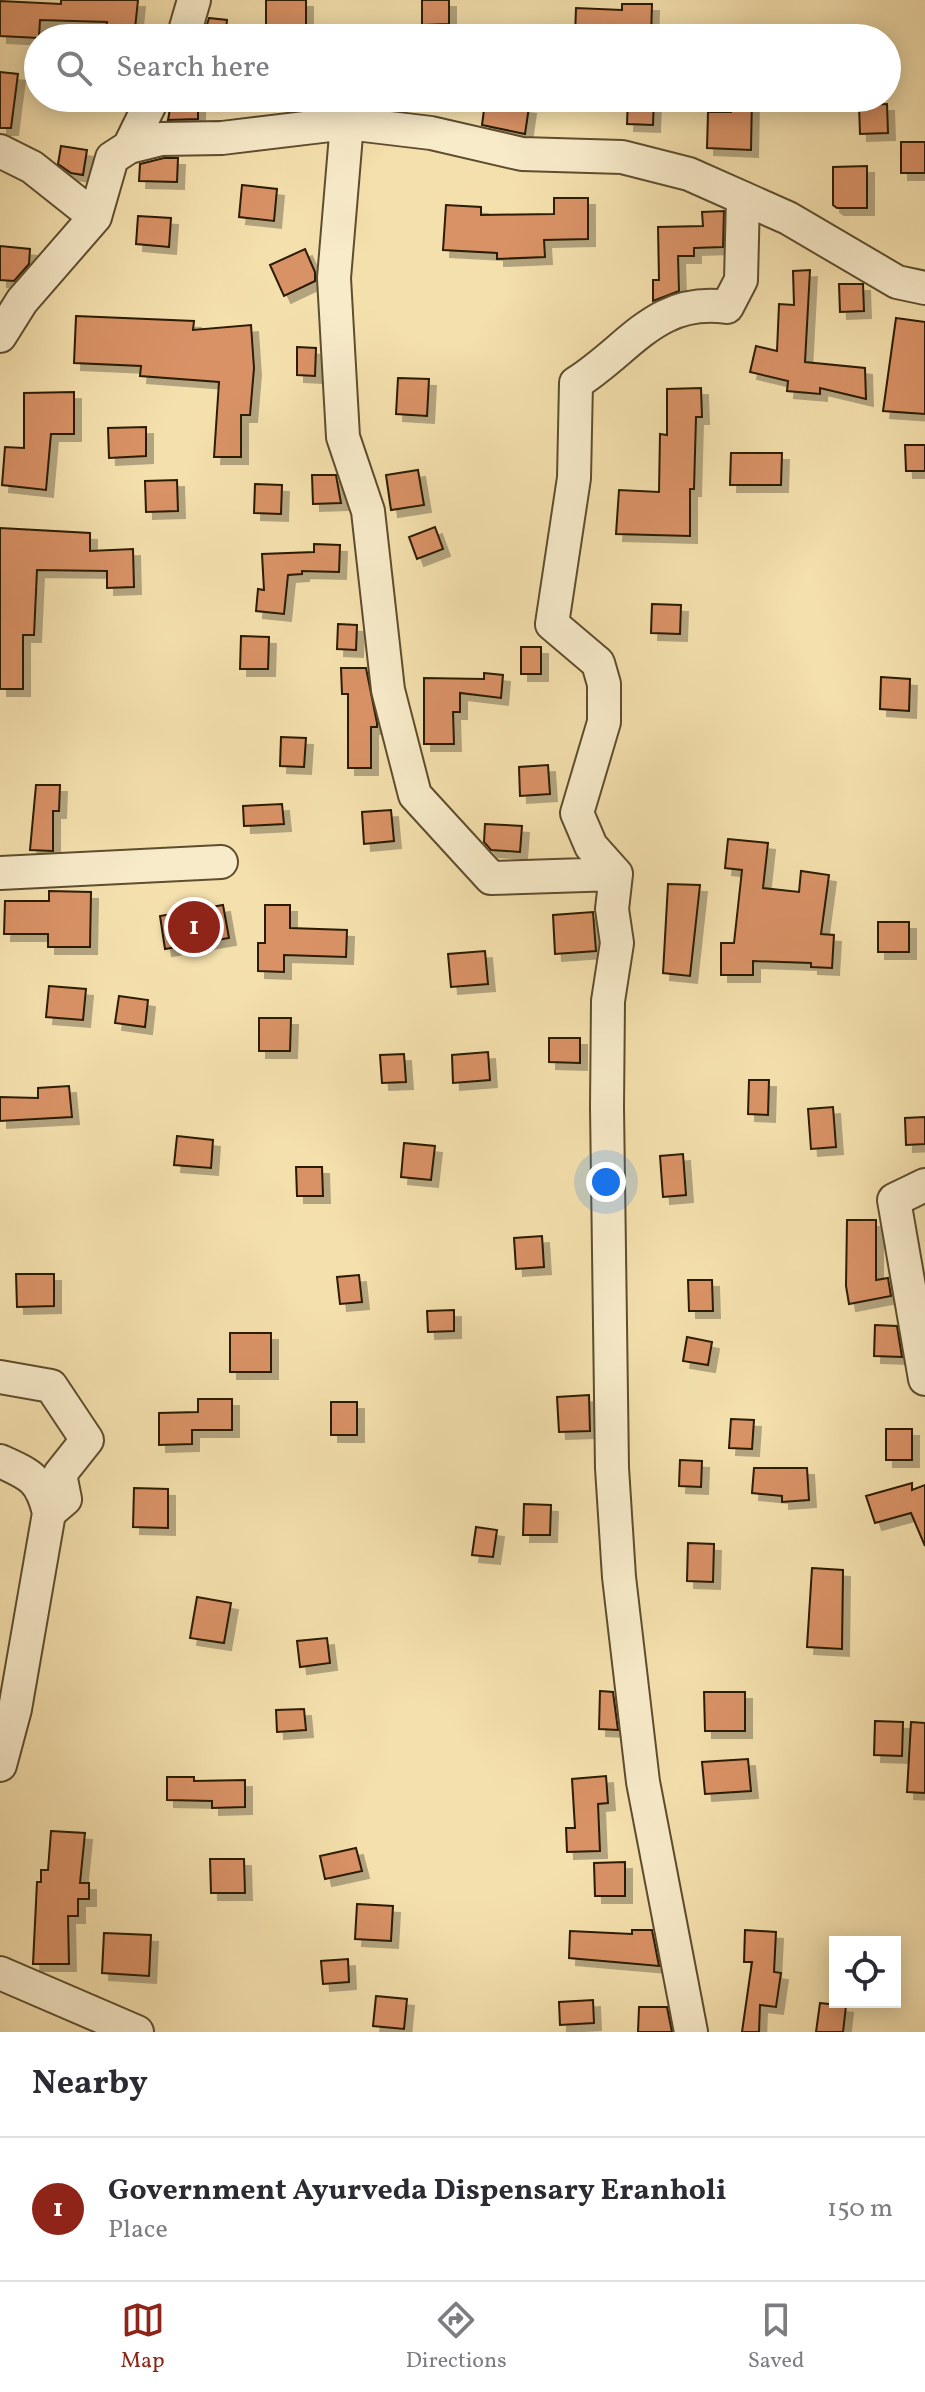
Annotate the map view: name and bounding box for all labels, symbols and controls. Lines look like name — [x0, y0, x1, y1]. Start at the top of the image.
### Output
search box — [24, 24, 901, 112]
icon: search — [52, 46, 96, 90]
text: Search here — [116, 47, 270, 89]
pin: 1 — [168, 897, 220, 957]
your location — [586, 1162, 626, 1202]
map controls — [829, 1936, 901, 2008]
button: locate — [829, 1936, 901, 2008]
text: Nearby — [32, 2061, 148, 2108]
text: Government Ayurveda Dispensary Eranholi — [108, 2170, 727, 2212]
text: 1 — [53, 2191, 63, 2227]
text: 150 m — [827, 2191, 893, 2227]
text: Place — [108, 2212, 168, 2248]
tab: Map — [121, 2298, 165, 2377]
tab: Directions — [406, 2298, 507, 2377]
tab: Saved — [748, 2298, 804, 2377]

